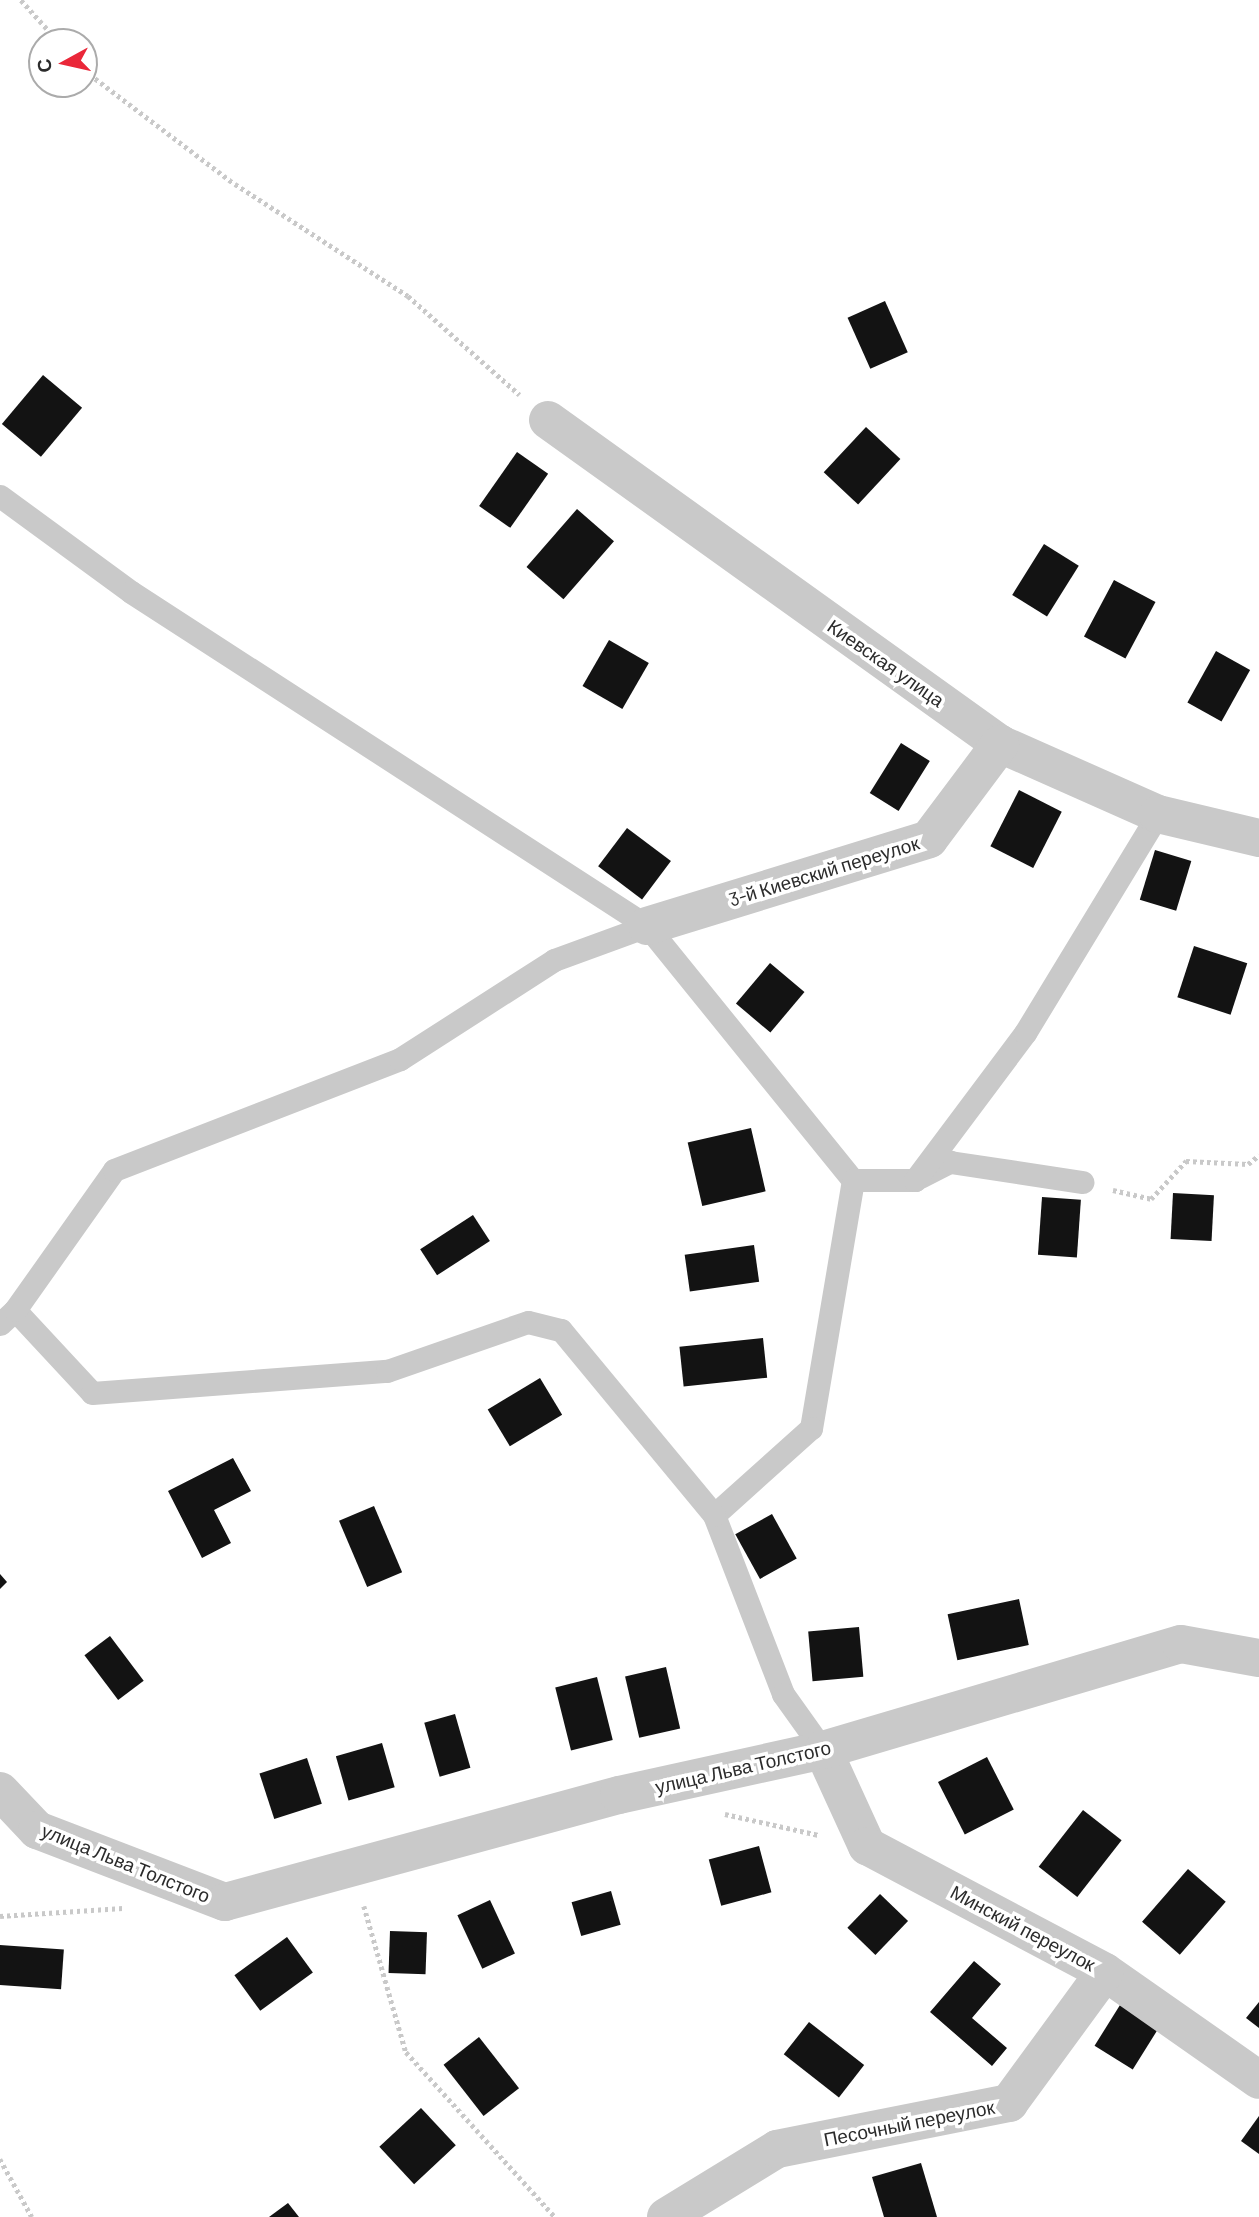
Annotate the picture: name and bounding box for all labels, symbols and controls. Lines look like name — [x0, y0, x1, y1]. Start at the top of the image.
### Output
north arrow — [28, 28, 98, 98]
text: С — [31, 57, 56, 74]
street label: Киевская улица — [823, 614, 949, 712]
street label: 3-й Киевский переулок — [726, 831, 922, 911]
street label: улица Льва Толстого — [653, 1736, 833, 1798]
street label: улица Льва Толстого — [38, 1819, 214, 1907]
street label: Минский переулок — [947, 1880, 1099, 1976]
street label: Песочный переулок — [822, 2095, 996, 2151]

